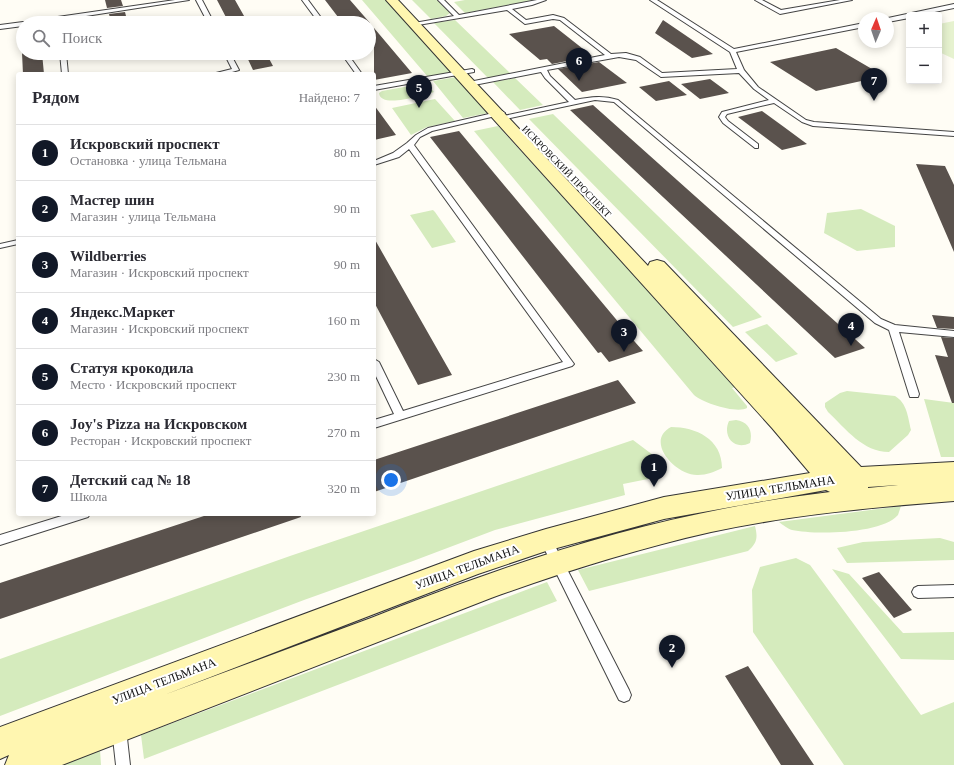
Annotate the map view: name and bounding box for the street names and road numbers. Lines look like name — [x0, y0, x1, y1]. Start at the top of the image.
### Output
street label: ИСКРОВСКИЙ ПРОСПЕКТ — [520, 123, 613, 220]
street label: УЛИЦА ТЕЛЬМАНА — [725, 472, 836, 504]
street label: УЛИЦА ТЕЛЬМАНА — [413, 541, 521, 592]
street label: УЛИЦА ТЕЛЬМАНА — [110, 655, 218, 707]

